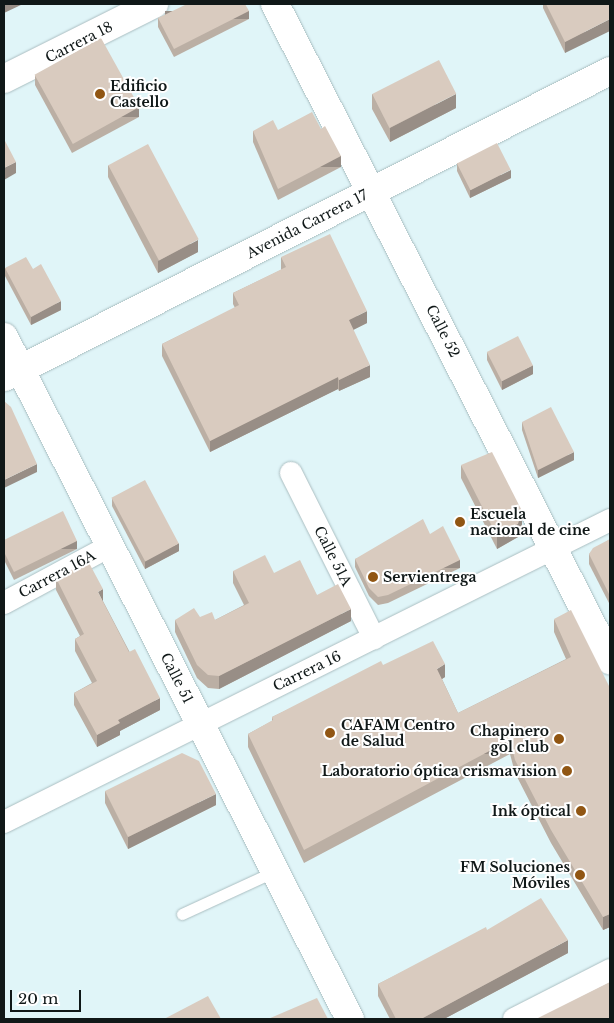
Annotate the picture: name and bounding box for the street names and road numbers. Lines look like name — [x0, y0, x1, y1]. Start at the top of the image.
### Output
street label: Carrera 18 — [42, 18, 116, 66]
street label: Avenida Carrera 17 — [244, 186, 370, 262]
street label: Calle 52 — [423, 302, 463, 360]
street label: Calle 51A — [311, 523, 355, 589]
street label: Carrera 16A — [16, 547, 98, 601]
street label: Carrera 16 — [270, 647, 344, 695]
street label: Calle 51 — [157, 650, 197, 706]

